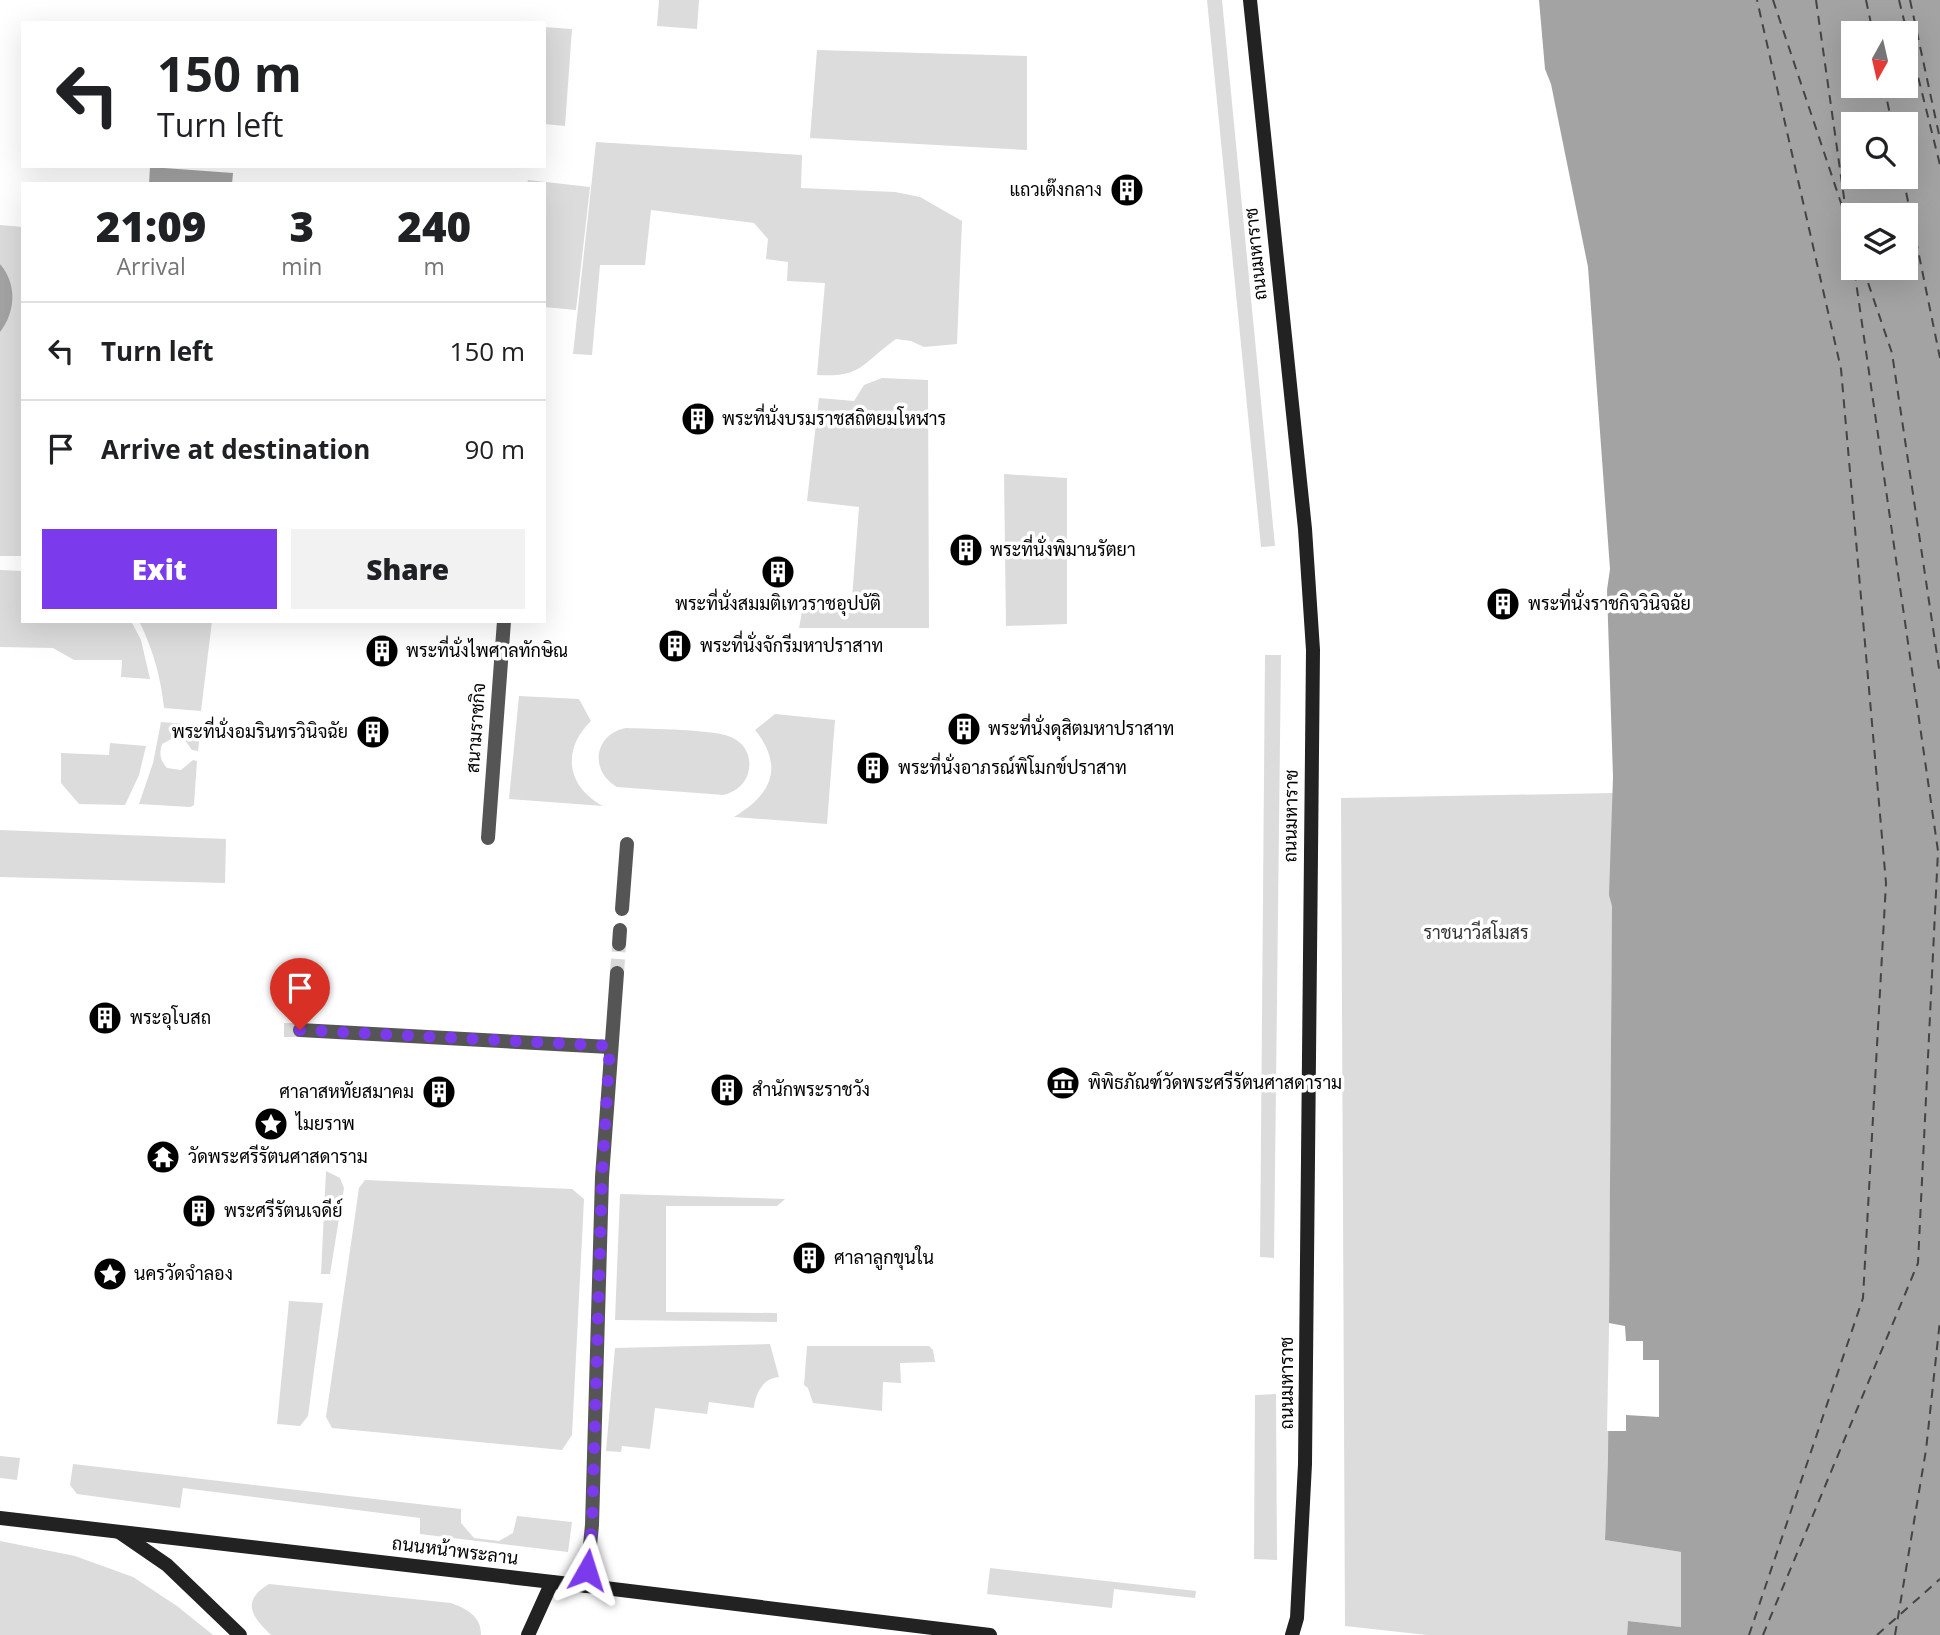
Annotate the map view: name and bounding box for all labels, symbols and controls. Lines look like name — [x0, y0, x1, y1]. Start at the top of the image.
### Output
north arrow — [1841, 21, 1918, 98]
map controls — [1841, 21, 1918, 280]
text: 150 m — [157, 40, 302, 106]
icon: left — [42, 49, 133, 140]
text: Turn left — [157, 103, 283, 146]
button: search — [1841, 112, 1918, 189]
building icon: แถวเต๊งกลาง — [1108, 171, 1146, 209]
place label: แถวเต๊งกลาง — [1010, 177, 1102, 201]
text: 21:09 — [96, 197, 206, 254]
text: 3 — [290, 197, 314, 254]
text: 240 — [397, 197, 471, 254]
button: layers — [1841, 203, 1918, 280]
street label: ถนนมหาราช — [1238, 207, 1272, 302]
text: Arrival — [117, 250, 186, 282]
text: min — [281, 250, 322, 282]
text: m — [424, 250, 445, 282]
icon: left — [42, 332, 80, 370]
text: Turn left — [101, 333, 213, 369]
text: 150 m — [450, 333, 525, 369]
building icon: พระที่นั่งบรมราชสถิตยมโหฬาร — [679, 400, 717, 438]
place label: พระที่นั่งบรมราชสถิตยมโหฬาร — [722, 403, 947, 430]
icon: arrive — [42, 430, 80, 468]
text: Arrive at destination — [101, 431, 370, 467]
text: 90 m — [464, 431, 525, 467]
button: Exit — [42, 529, 277, 609]
button: Share — [291, 529, 525, 609]
building icon: พระที่นั่งพิมานรัตยา — [947, 531, 985, 569]
place label: พระที่นั่งพิมานรัตยา — [990, 534, 1136, 561]
building icon: พระที่นั่งสมมติเทวราชอุปบัติ — [759, 553, 797, 591]
building icon: พระที่นั่งราชกิจวินิจฉัย — [1484, 585, 1522, 623]
place label: พระที่นั่งสมมติเทวราชอุปบัติ — [675, 588, 881, 616]
place label: พระที่นั่งราชกิจวินิจฉัย — [1528, 588, 1691, 615]
building icon: พระที่นั่งจักรีมหาปราสาท — [656, 627, 694, 665]
place label: พระที่นั่งจักรีมหาปราสาท — [700, 630, 883, 657]
building icon: พระที่นั่งไพศาลทักษิณ — [363, 632, 401, 670]
place label: พระที่นั่งไพศาลทักษิณ — [406, 635, 568, 662]
street label: สนามราชกิจ — [460, 682, 490, 774]
building icon: พระที่นั่งดุสิตมหาปราสาท — [945, 710, 983, 748]
building icon: พระที่นั่งอมรินทรวินิจฉัย — [354, 713, 392, 751]
place label: พระที่นั่งดุสิตมหาปราสาท — [988, 713, 1174, 741]
place label: พระที่นั่งอมรินทรวินิจฉัย — [172, 716, 348, 743]
building icon: พระที่นั่งอาภรณ์พิโมกข์ปราสาท — [854, 749, 892, 787]
place label: พระที่นั่งอาภรณ์พิโมกข์ปราสาท — [898, 752, 1127, 779]
street label: ถนนมหาราช — [1277, 769, 1303, 863]
park label: ราชนาวีสโมสร — [1423, 920, 1529, 944]
pin — [270, 958, 330, 1030]
icon: arrive — [281, 969, 319, 1007]
building icon: พระอุโบสถ — [86, 999, 124, 1037]
place label: พระอุโบสถ — [130, 1005, 211, 1030]
museum icon: พิพิธภัณฑ์วัดพระศรีรัตนศาสดาราม — [1044, 1064, 1082, 1102]
place label: พิพิธภัณฑ์วัดพระศรีรัตนศาสดาราม — [1088, 1070, 1342, 1094]
building icon: สำนักพระราชวัง — [708, 1071, 746, 1109]
building icon: ศาลาสหทัยสมาคม — [420, 1073, 458, 1111]
place label: สำนักพระราชวัง — [752, 1077, 870, 1101]
place label: ศาลาสหทัยสมาคม — [279, 1079, 414, 1103]
place icon: ไมยราพ — [252, 1105, 290, 1143]
place label: ไมยราพ — [294, 1111, 355, 1135]
temple icon: วัดพระศรีรัตนศาสดาราม — [144, 1138, 182, 1176]
place label: วัดพระศรีรัตนศาสดาราม — [188, 1144, 368, 1168]
building icon: พระศรีรัตนเจดีย์ — [180, 1192, 218, 1230]
place label: พระศรีรัตนเจดีย์ — [224, 1198, 342, 1222]
building icon: ศาลาลูกขุนใน — [790, 1239, 828, 1277]
place label: ศาลาลูกขุนใน — [834, 1245, 934, 1271]
place icon: นครวัดจำลอง — [91, 1255, 129, 1293]
place label: นครวัดจำลอง — [134, 1261, 233, 1285]
street label: ถนนมหาราช — [1274, 1336, 1298, 1429]
street label: ถนนหน้าพระลาน — [391, 1530, 520, 1570]
position arrow — [550, 1533, 624, 1607]

